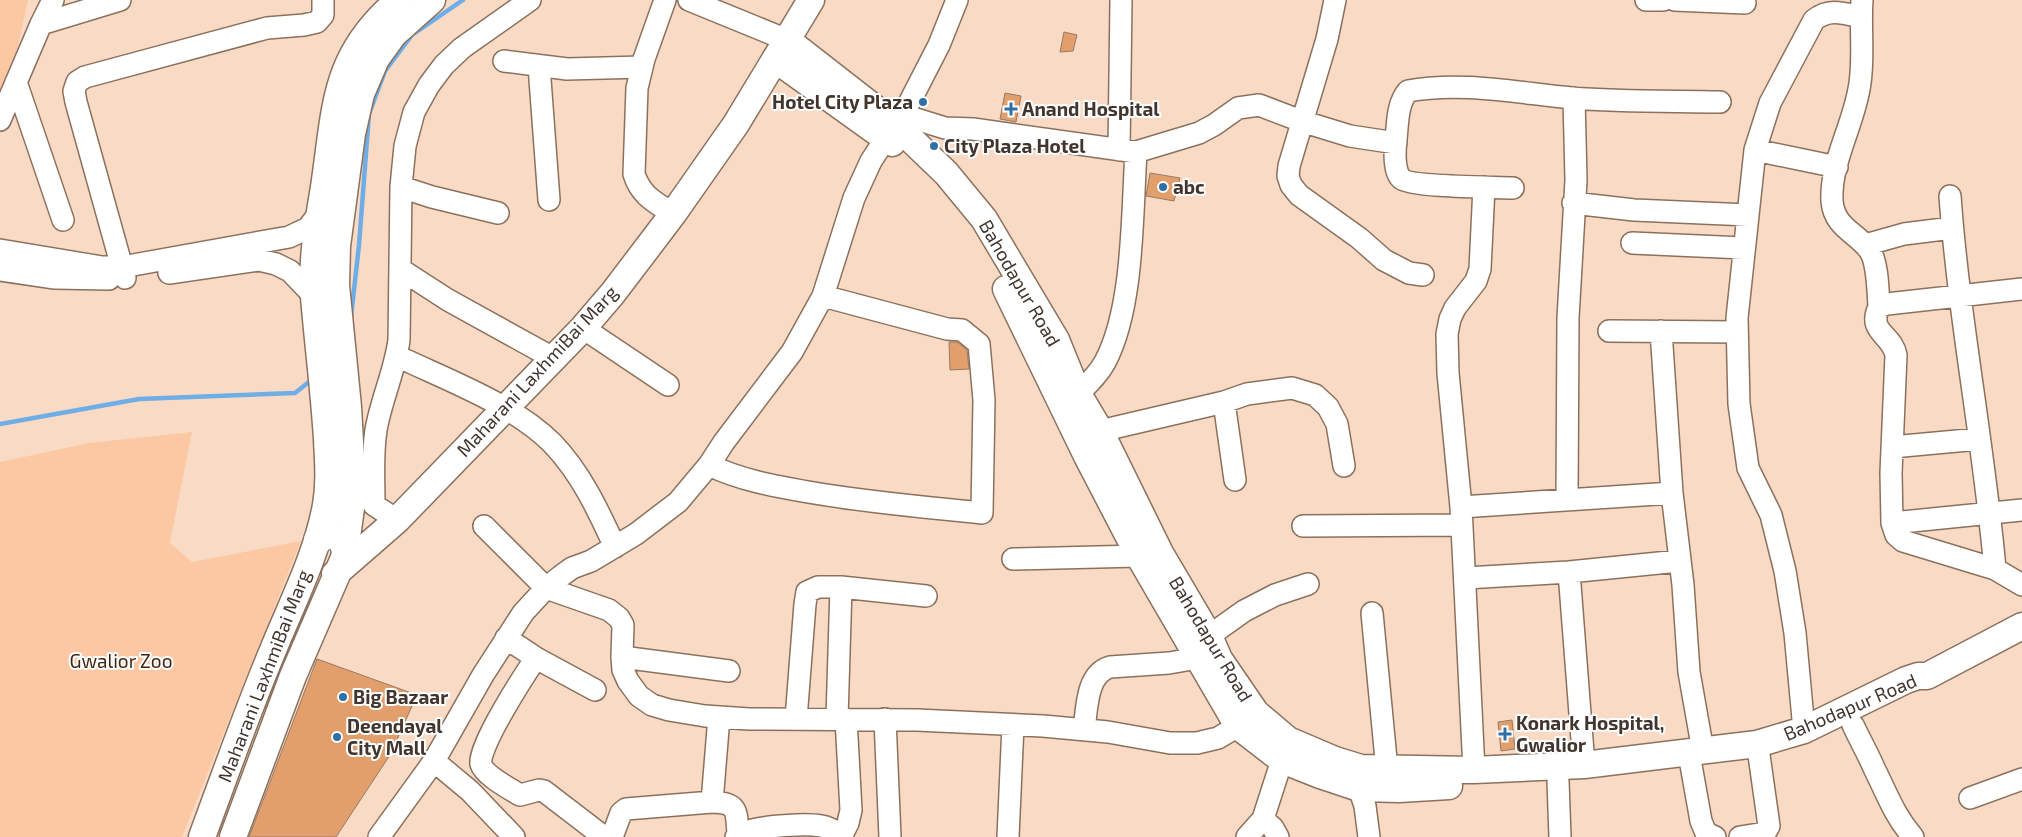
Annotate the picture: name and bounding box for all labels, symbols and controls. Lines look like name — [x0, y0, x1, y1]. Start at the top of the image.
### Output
place label: Hotel City Plaza — [772, 90, 913, 114]
marker: Hotel City Plaza — [917, 96, 929, 108]
place label: Anand Hospital — [1022, 97, 1160, 120]
marker: Anand Hospital — [1004, 102, 1018, 116]
place label: City Plaza Hotel — [944, 134, 1086, 158]
marker: City Plaza Hotel — [928, 140, 940, 152]
place label: abc — [1173, 175, 1205, 198]
marker: abc — [1157, 181, 1169, 193]
street label: Bahodapur Road — [975, 215, 1066, 350]
street label: Maharani LaxhmiBai Marg — [451, 280, 622, 461]
street label: Maharani LaxhmiBai Marg — [212, 566, 315, 785]
street label: Bahodapur Road — [1165, 572, 1258, 706]
park label: Gwalior Zoo — [70, 649, 172, 672]
street label: Bahodapur Road — [1780, 668, 1920, 745]
place label: Big Bazaar — [353, 685, 448, 708]
marker: Big Bazaar — [337, 691, 349, 703]
place label: Konark Hospital, Gwalior — [1516, 711, 1664, 756]
place label: Deendayal City Mall — [347, 714, 443, 760]
marker: Konark Hospital, Gwalior — [1498, 727, 1512, 741]
marker: Deendayal City Mall — [331, 731, 343, 743]

